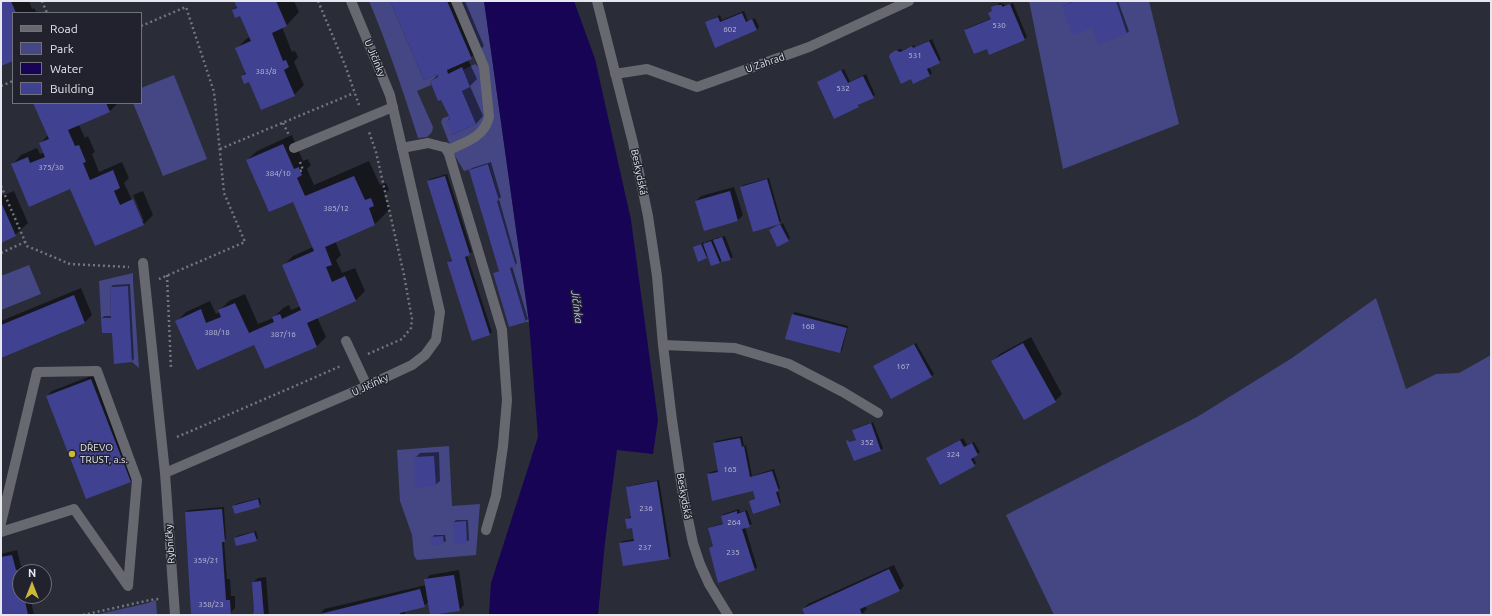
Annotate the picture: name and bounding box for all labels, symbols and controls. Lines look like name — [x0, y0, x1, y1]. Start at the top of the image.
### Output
legend — [12, 12, 142, 104]
house number: 530 — [992, 20, 1006, 30]
text: Road — [50, 22, 78, 35]
house number: 602 — [723, 24, 737, 34]
street label: U Jičínky — [362, 38, 388, 78]
text: Park — [50, 42, 74, 55]
house number: 531 — [908, 50, 922, 60]
street label: U Zahrad — [744, 51, 786, 75]
text: Water — [50, 62, 83, 75]
house number: 383/8 — [256, 66, 276, 76]
text: Building — [50, 82, 94, 95]
house number: 532 — [836, 83, 850, 93]
street label: Beskydská — [628, 148, 650, 196]
house number: 375/30 — [38, 162, 64, 172]
house number: 384/10 — [265, 168, 291, 178]
house number: 385/12 — [323, 203, 349, 213]
water label: Jičínka — [568, 290, 586, 324]
house number: 168 — [801, 321, 815, 331]
house number: 388/18 — [204, 327, 230, 337]
house number: 387/16 — [270, 329, 296, 339]
house number: 167 — [896, 361, 910, 371]
street label: U Jičínky — [350, 371, 390, 399]
house number: 352 — [860, 437, 874, 447]
place label: DŘEVO TRUST, a.s. — [80, 442, 128, 466]
marker: DŘEVO TRUST, a.s. — [67, 449, 77, 459]
house number: 324 — [946, 449, 960, 459]
house number: 165 — [723, 464, 737, 474]
street label: Beskydská — [674, 472, 694, 520]
house number: 236 — [639, 503, 653, 513]
house number: 264 — [727, 517, 741, 527]
street label: Rybníčky — [163, 524, 177, 564]
house number: 237 — [638, 542, 652, 552]
house number: 235 — [726, 547, 740, 557]
house number: 359/21 — [193, 555, 219, 565]
north arrow — [12, 564, 52, 604]
text: N — [28, 567, 36, 579]
house number: 358/23 — [198, 599, 224, 609]

